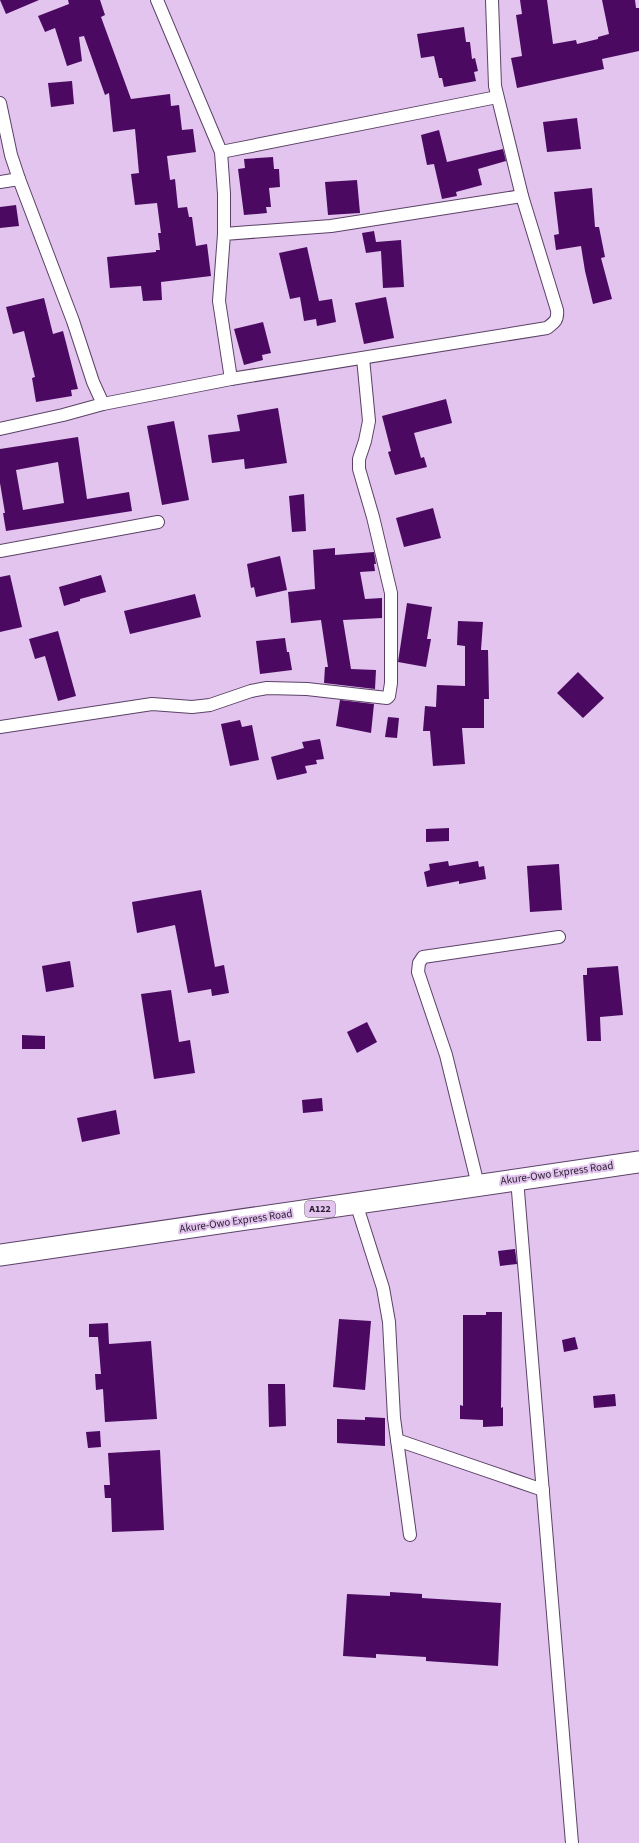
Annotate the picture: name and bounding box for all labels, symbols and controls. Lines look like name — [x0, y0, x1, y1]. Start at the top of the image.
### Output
street label: Akure-Owo Express Road — [500, 1158, 614, 1188]
road number: A122 — [305, 1201, 335, 1217]
street label: Akure-Owo Express Road — [179, 1206, 293, 1236]

